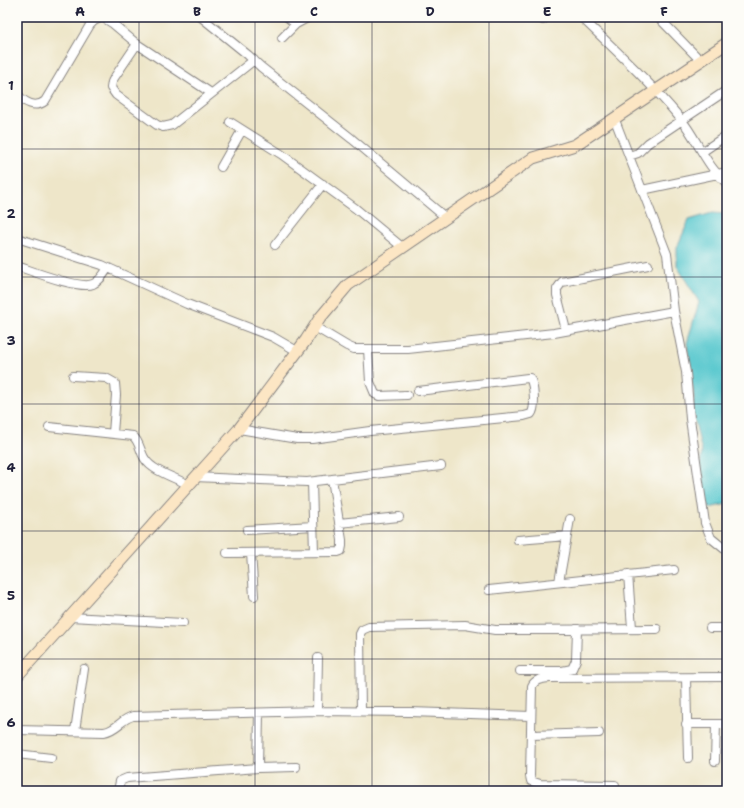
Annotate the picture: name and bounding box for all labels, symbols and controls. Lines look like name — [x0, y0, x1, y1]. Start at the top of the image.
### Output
text: A — [75, 3, 85, 20]
text: B — [193, 3, 201, 20]
text: C — [310, 3, 318, 20]
text: D — [425, 3, 435, 20]
text: E — [543, 3, 552, 20]
text: F — [660, 3, 668, 20]
text: 1 — [8, 77, 14, 94]
text: 2 — [6, 205, 16, 222]
text: 3 — [6, 332, 16, 349]
text: 4 — [6, 459, 16, 476]
text: 5 — [7, 587, 15, 604]
text: 6 — [6, 714, 16, 731]

